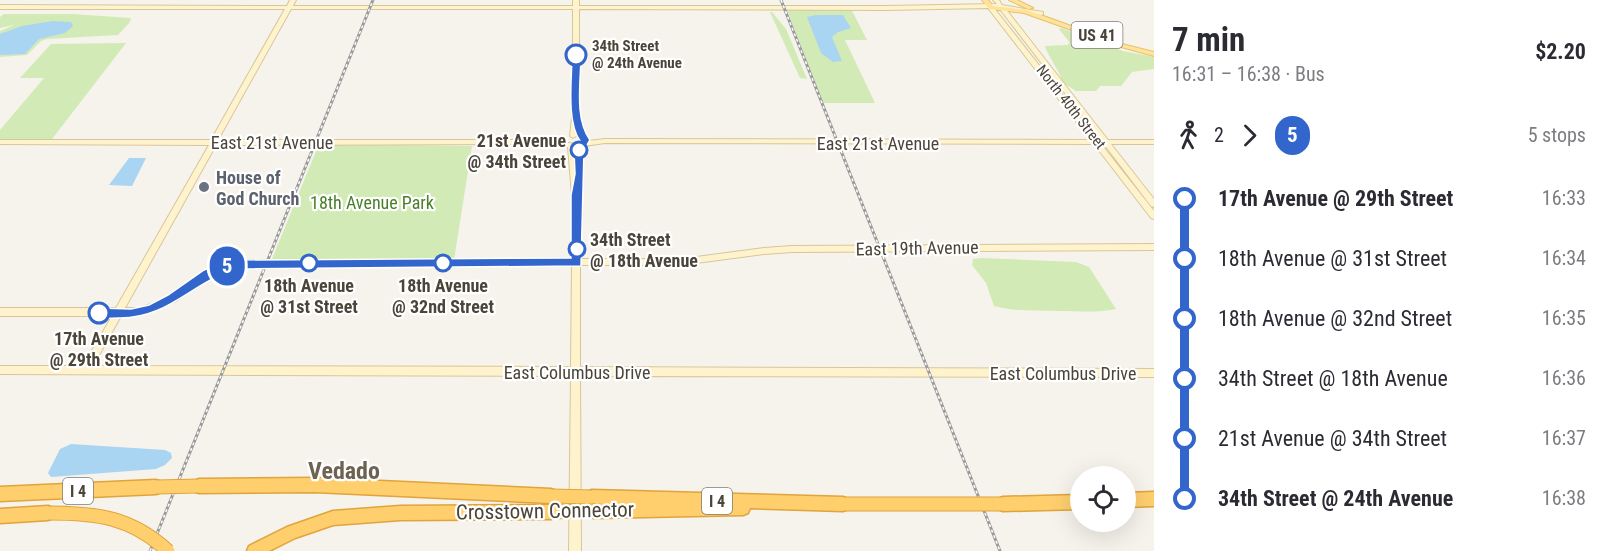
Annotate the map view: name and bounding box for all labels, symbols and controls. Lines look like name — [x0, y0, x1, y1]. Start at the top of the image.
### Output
text: 7 min — [1172, 20, 1245, 59]
road number: US 41 — [1072, 22, 1122, 48]
place label: 34th Street @ 24th Avenue — [592, 37, 682, 72]
text: $2.20 — [1535, 39, 1586, 64]
marker: 34th Street @ 24th Avenue — [565, 44, 587, 66]
street label: North 40th Street — [1033, 61, 1109, 153]
text: 16:31 – 16:38 · Bus — [1172, 62, 1325, 86]
icon: walk — [1172, 119, 1205, 152]
icon: forward — [1233, 119, 1266, 152]
text: 2 — [1214, 123, 1224, 147]
text: 5 — [1287, 123, 1298, 147]
text: 5 stops — [1528, 123, 1586, 147]
place label: 21st Avenue @ 34th Street — [468, 130, 566, 172]
street label: East 21st Avenue — [211, 132, 333, 153]
street label: East 21st Avenue — [817, 133, 939, 154]
marker: 21st Avenue @ 34th Street — [570, 141, 588, 159]
place label: House of God Church — [216, 167, 299, 209]
marker: House of God Church — [197, 180, 211, 194]
text: 17th Avenue @ 29th Street — [1218, 186, 1453, 211]
text: 16:33 — [1542, 186, 1586, 210]
park label: 18th Avenue Park — [310, 192, 434, 213]
place label: 34th Street @ 18th Avenue — [590, 229, 698, 271]
street label: East 19th Avenue — [855, 236, 979, 260]
marker: 34th Street @ 18th Avenue — [568, 240, 586, 258]
line badge: 5 — [208, 246, 246, 286]
text: 18th Avenue @ 31st Street — [1218, 246, 1447, 271]
text: 16:34 — [1542, 246, 1586, 270]
text: 5 — [222, 254, 232, 278]
marker: 18th Avenue @ 31st Street — [300, 254, 318, 272]
marker: 18th Avenue @ 32nd Street — [434, 254, 452, 272]
place label: 18th Avenue @ 31st Street — [260, 275, 358, 317]
place label: 18th Avenue @ 32nd Street — [392, 275, 494, 317]
marker: 17th Avenue @ 29th Street — [88, 302, 110, 324]
text: 18th Avenue @ 32nd Street — [1218, 306, 1452, 331]
text: 16:35 — [1542, 306, 1586, 330]
place label: 17th Avenue @ 29th Street — [50, 328, 149, 370]
street label: East Columbus Drive — [504, 362, 650, 383]
street label: East Columbus Drive — [990, 363, 1136, 384]
text: 34th Street @ 18th Avenue — [1218, 366, 1448, 391]
text: 16:36 — [1542, 366, 1586, 390]
text: 21st Avenue @ 34th Street — [1218, 426, 1447, 451]
text: 16:37 — [1542, 426, 1586, 450]
district label: Vedado — [308, 457, 380, 485]
map controls — [1070, 466, 1136, 532]
button: locate — [1070, 466, 1136, 532]
road number: I 4 — [63, 478, 93, 504]
text: 34th Street @ 24th Avenue — [1218, 486, 1453, 511]
text: 16:38 — [1542, 486, 1586, 510]
road number: I 4 — [702, 488, 732, 514]
street label: Crosstown Connector — [456, 497, 634, 525]

